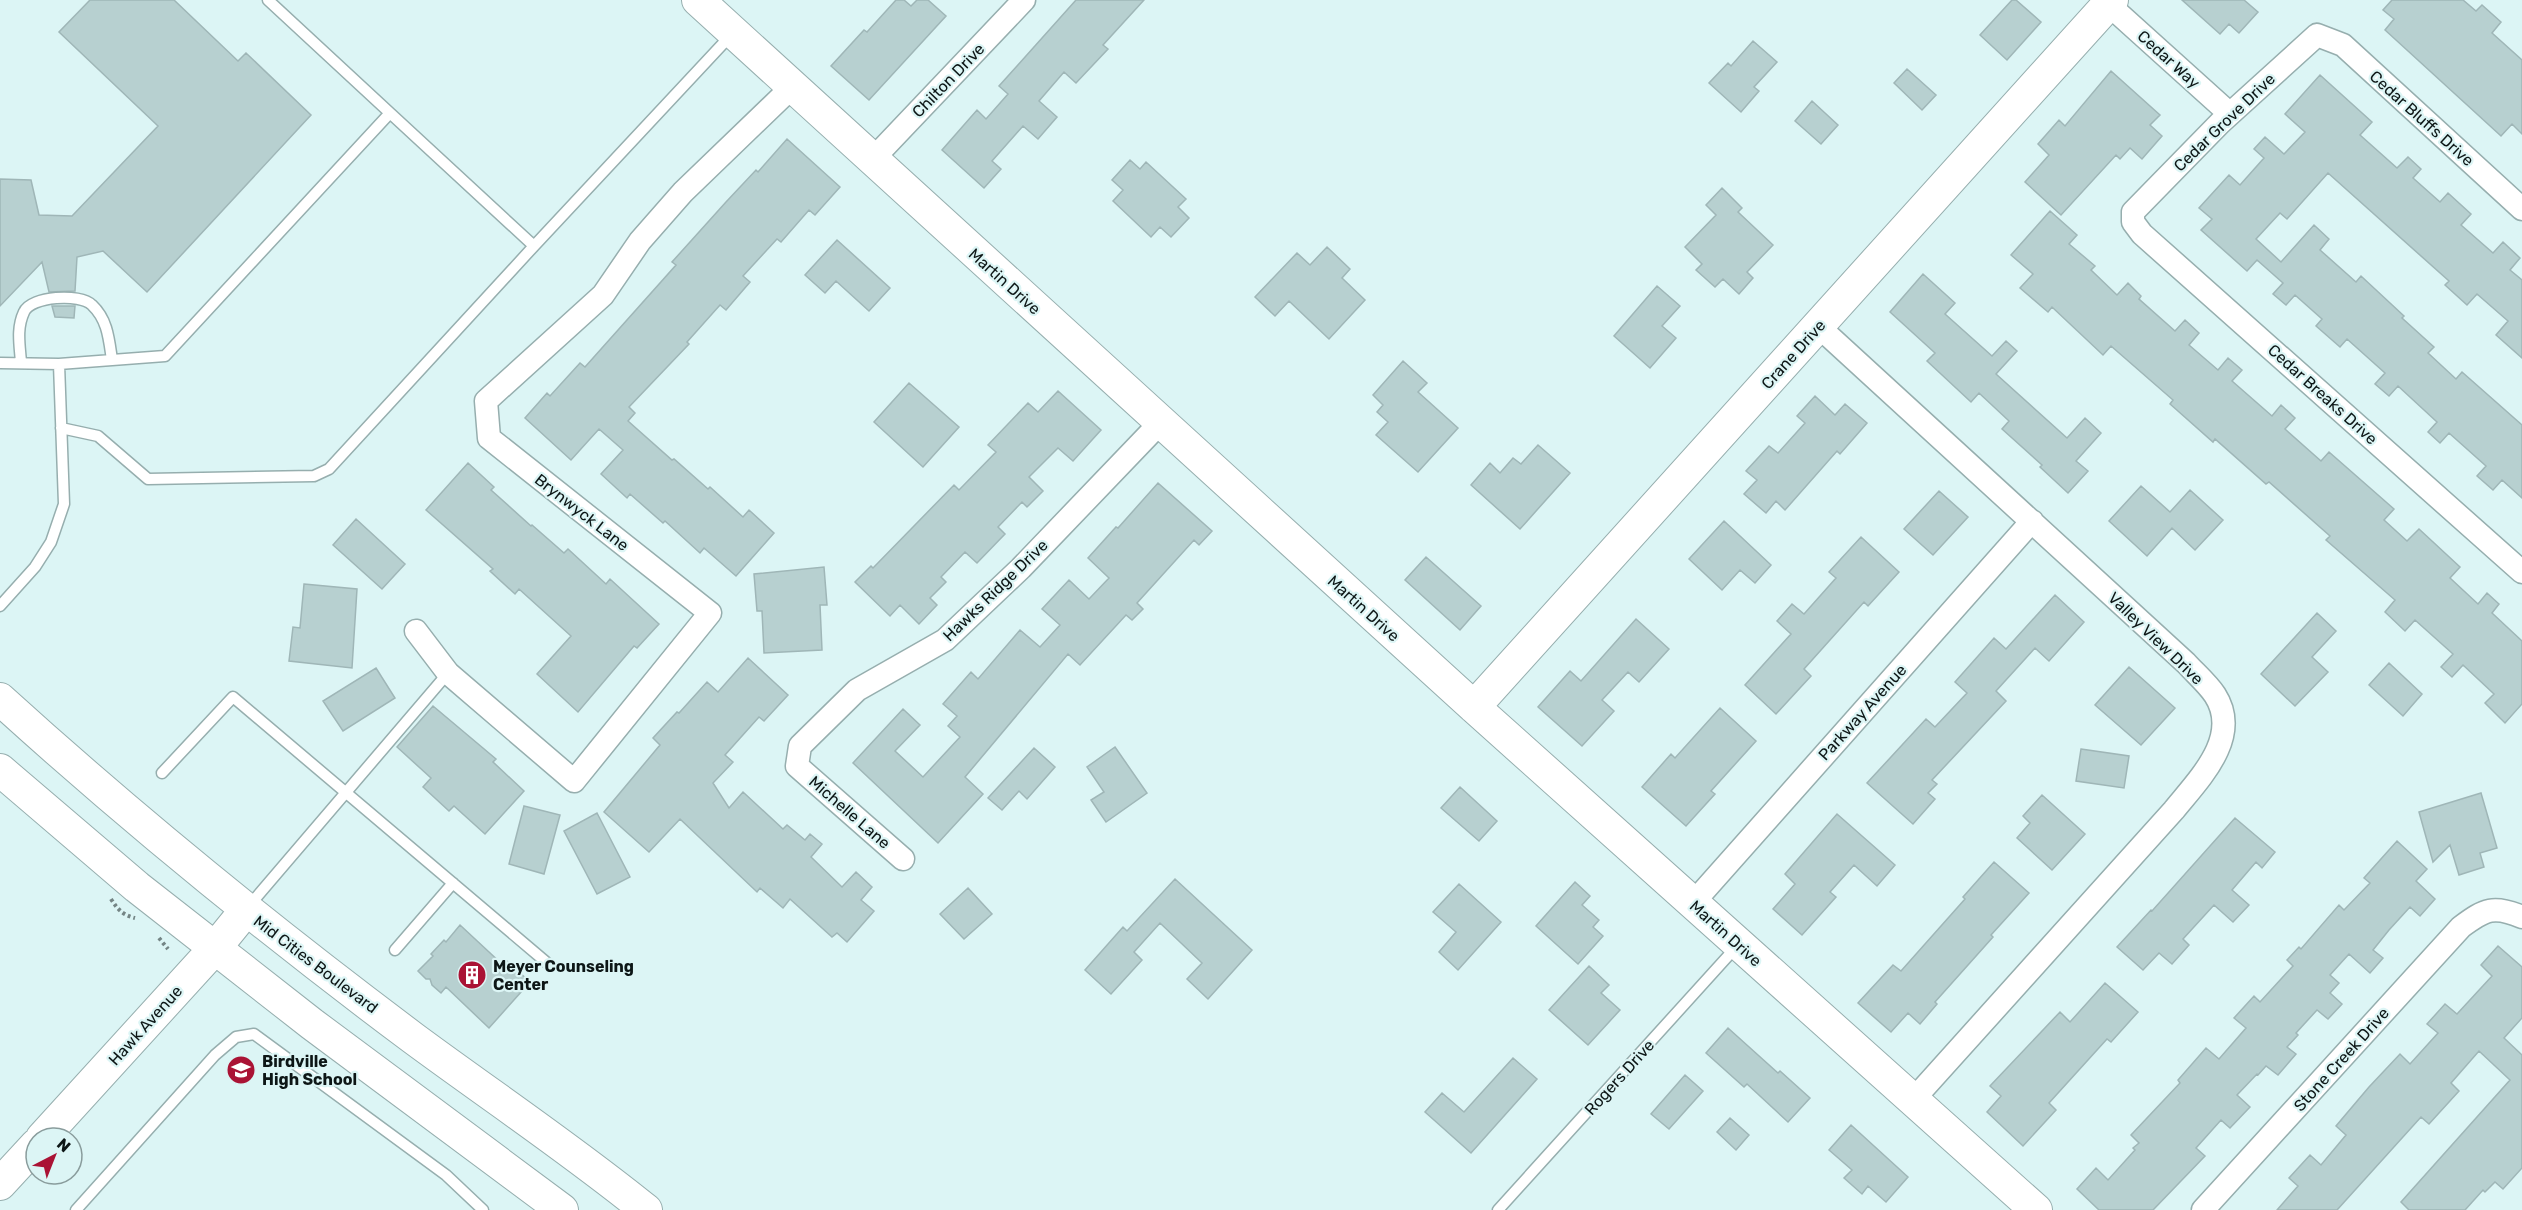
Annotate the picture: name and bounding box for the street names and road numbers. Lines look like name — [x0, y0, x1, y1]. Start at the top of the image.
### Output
street label: Cedar Way — [2134, 26, 2204, 92]
street label: Chilton Drive — [908, 39, 988, 121]
street label: Cedar Bluffs Drive — [2366, 67, 2478, 170]
street label: Cedar Grove Drive — [2170, 69, 2279, 175]
street label: Martin Drive — [965, 244, 1044, 319]
street label: Crane Drive — [1757, 316, 1829, 393]
street label: Cedar Breaks Drive — [2264, 340, 2381, 449]
street label: Brynwyck Lane — [531, 470, 632, 555]
street label: Hawks Ridge Drive — [939, 536, 1052, 645]
street label: Martin Drive — [1324, 571, 1403, 646]
street label: Valley View Drive — [2104, 588, 2207, 689]
street label: Parkway Avenue — [1814, 660, 1910, 764]
street label: Michelle Lane — [805, 772, 894, 853]
street label: Martin Drive — [1686, 896, 1765, 971]
street label: Mid Cities Boulevard — [250, 911, 382, 1017]
street label: Hawk Avenue — [105, 982, 186, 1069]
street label: Stone Creek Drive — [2290, 1004, 2393, 1115]
street label: Rogers Drive — [1581, 1036, 1658, 1119]

